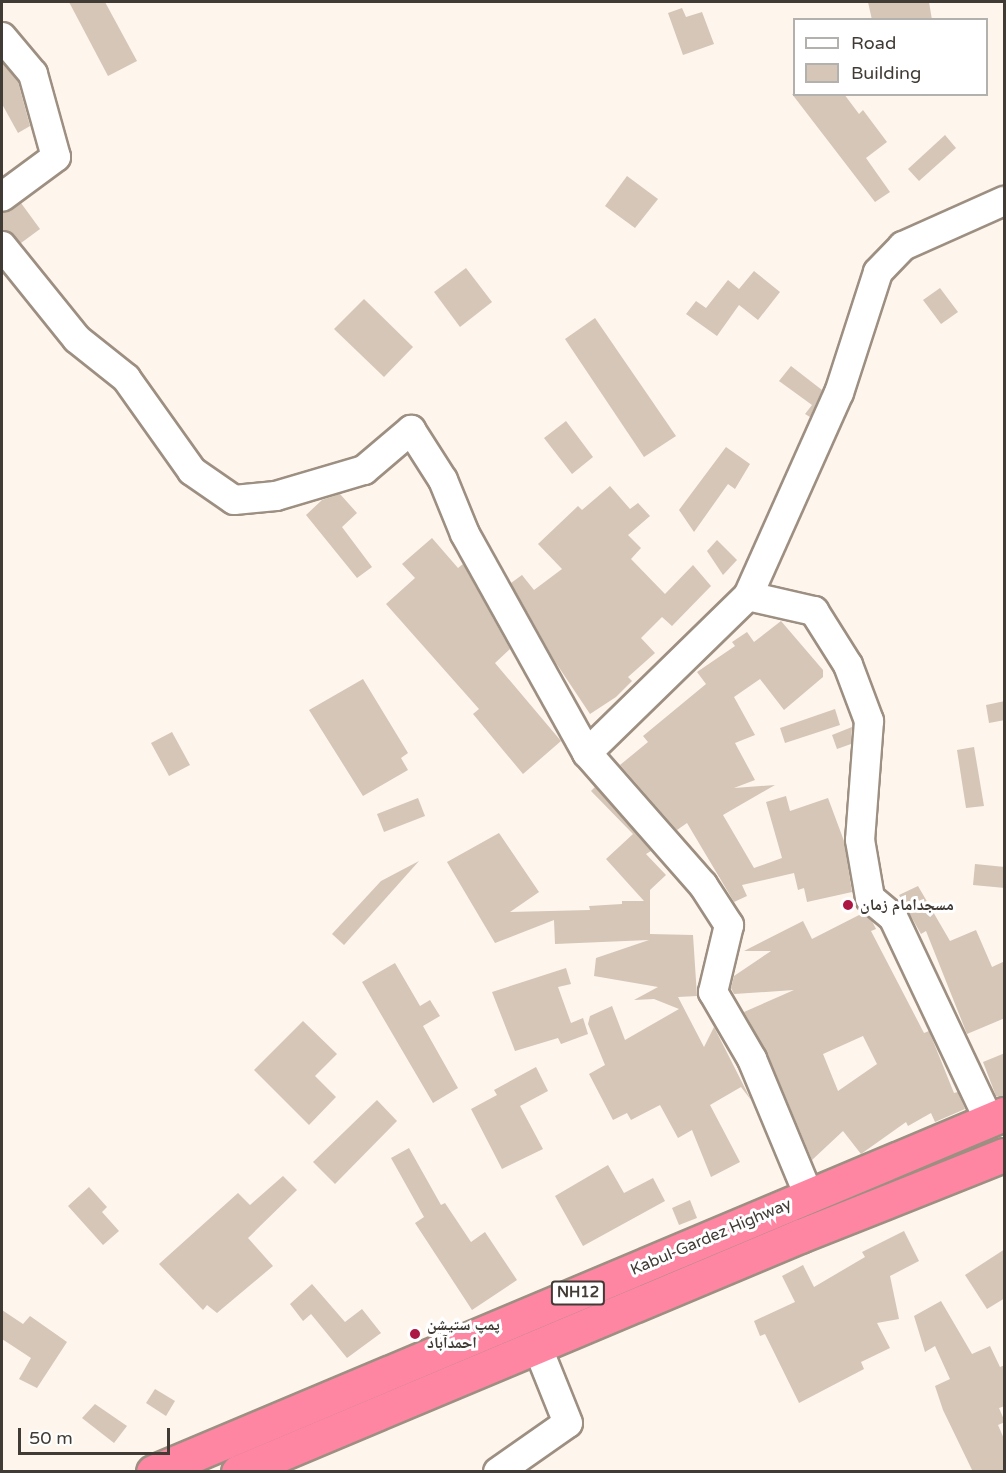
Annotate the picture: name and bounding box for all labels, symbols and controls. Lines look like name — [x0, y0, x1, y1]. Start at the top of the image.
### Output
legend — [793, 18, 988, 96]
text: Road — [851, 32, 896, 54]
text: Building — [851, 62, 921, 84]
place label: مسجدامام زمان — [860, 895, 954, 915]
marker: مسجدامام زمان — [841, 898, 855, 912]
street label: Kabul-Gardez Highway — [628, 1194, 794, 1280]
road number: NH12 — [550, 1281, 606, 1305]
place label: پمپ ستیشن احمدآباد — [427, 1315, 500, 1353]
marker: پمپ ستیشن احمدآباد — [408, 1327, 422, 1341]
scale bar — [21, 1416, 172, 1454]
text: 50 m — [29, 1427, 73, 1449]

